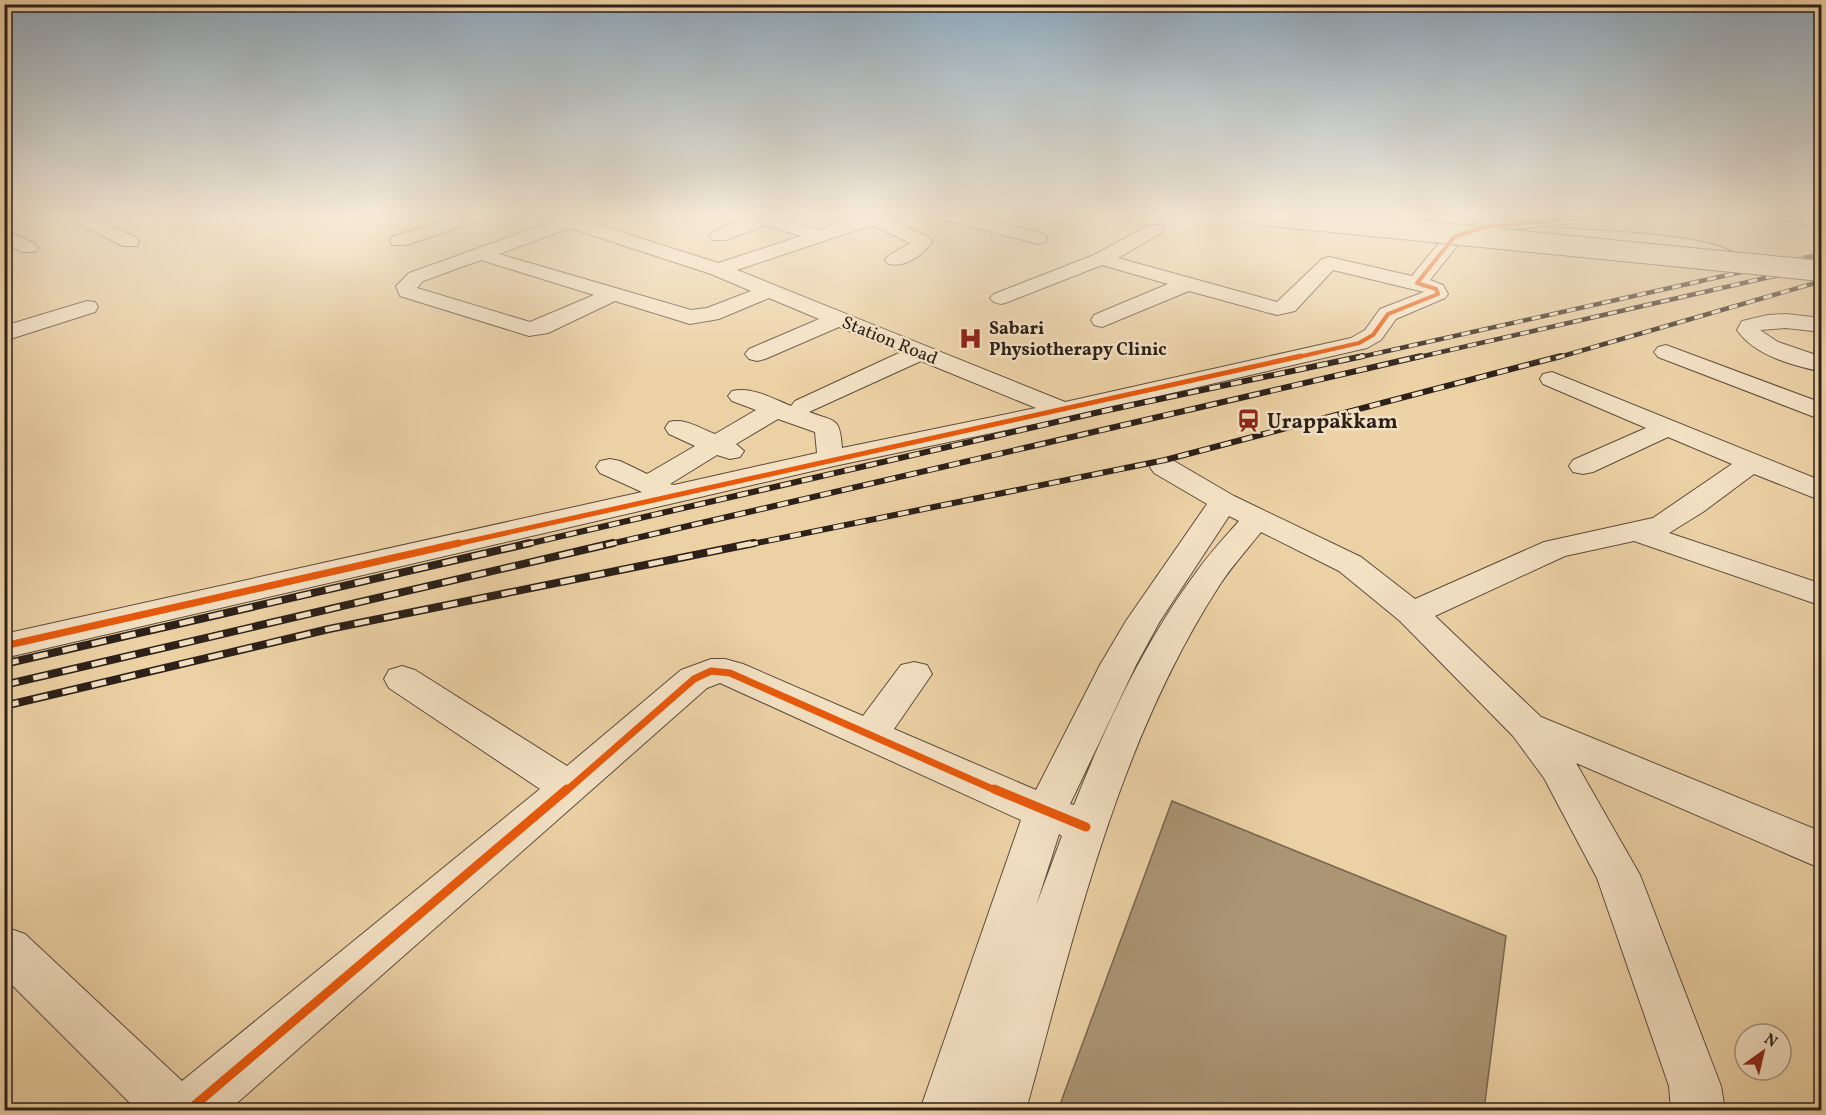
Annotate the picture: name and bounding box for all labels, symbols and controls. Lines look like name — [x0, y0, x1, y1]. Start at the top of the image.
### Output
street label: Station Road — [838, 311, 941, 372]
place label: Sabari Physiotherapy Clinic — [989, 317, 1167, 363]
hospital icon: Sabari Physiotherapy Clinic — [958, 325, 984, 351]
station icon: Urappakkam — [1236, 408, 1262, 434]
place label: Urappakkam — [1267, 408, 1398, 437]
north arrow — [1733, 1022, 1793, 1082]
text: N — [1759, 1029, 1782, 1054]

